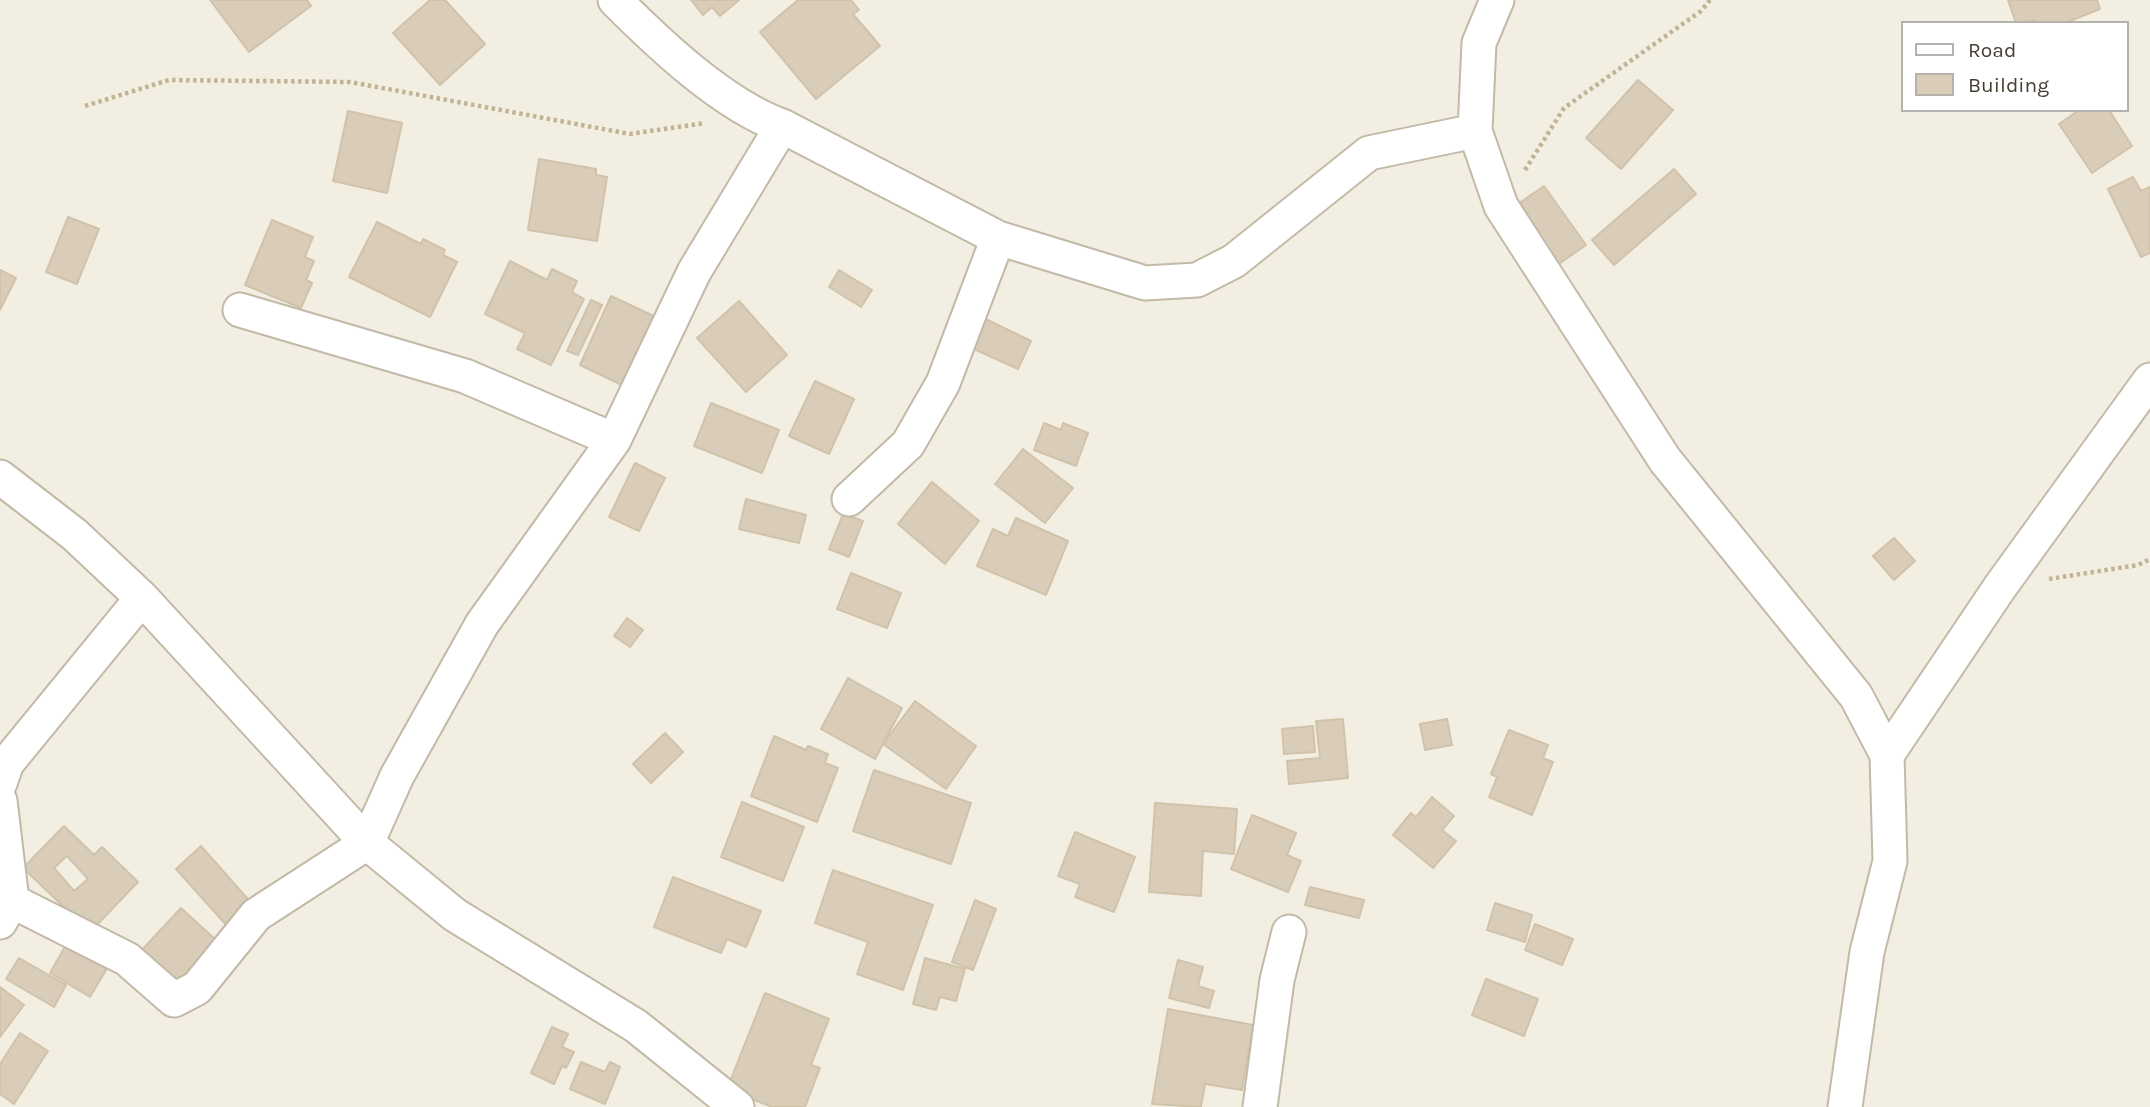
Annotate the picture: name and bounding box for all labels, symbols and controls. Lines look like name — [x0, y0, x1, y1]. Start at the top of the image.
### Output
legend — [1902, 21, 2129, 112]
text: Road — [1968, 38, 2016, 62]
text: Building — [1968, 73, 2049, 97]

